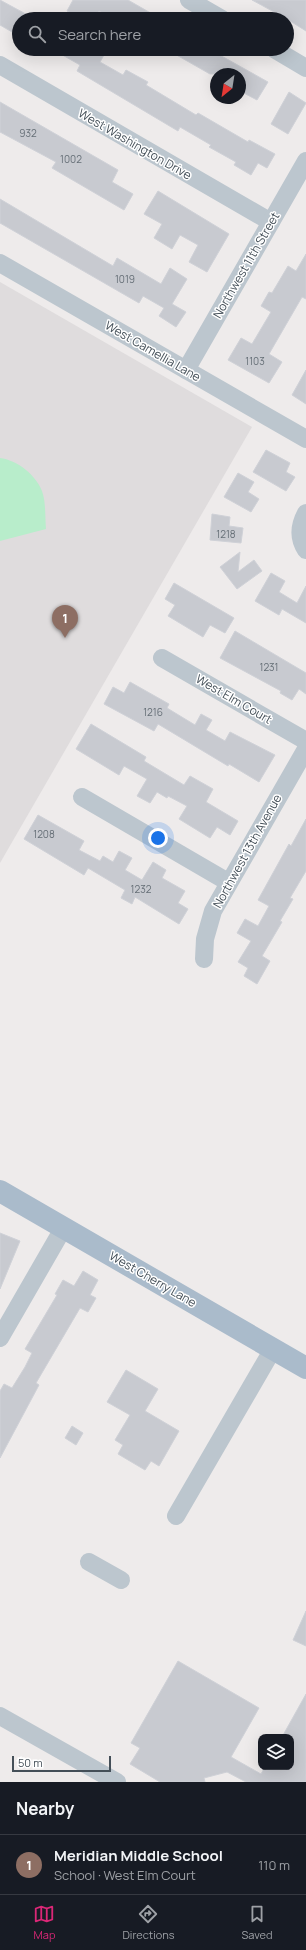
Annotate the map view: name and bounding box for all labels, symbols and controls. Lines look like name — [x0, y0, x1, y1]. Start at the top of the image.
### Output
search box — [12, 12, 294, 56]
icon: search — [26, 23, 48, 45]
text: Search here — [58, 24, 141, 45]
north arrow — [210, 68, 246, 104]
street label: West Washington Drive — [75, 105, 195, 183]
house number: 932 — [19, 126, 37, 140]
house number: 1002 — [60, 152, 82, 166]
street label: Northwest 11th Street — [209, 209, 283, 321]
house number: 1019 — [115, 272, 135, 286]
street label: West Camellia Lane — [102, 317, 204, 385]
house number: 1103 — [245, 354, 265, 368]
house number: 1218 — [216, 527, 236, 541]
pin: 1 — [52, 605, 78, 638]
house number: 1231 — [259, 660, 279, 674]
street label: West Elm Court — [193, 670, 275, 728]
house number: 1216 — [143, 705, 163, 719]
street label: Northwest 13th Avenue — [209, 791, 285, 911]
house number: 1208 — [33, 827, 55, 841]
your location — [148, 828, 168, 848]
house number: 1232 — [131, 882, 152, 896]
street label: West Cherry Lane — [106, 1247, 200, 1311]
map controls — [258, 1734, 294, 1770]
button: layers — [258, 1734, 294, 1770]
scale bar — [12, 1754, 111, 1773]
text: 50 m — [18, 1755, 43, 1770]
text: Nearby — [16, 1797, 74, 1820]
text: Meridian Middle School — [54, 1845, 223, 1866]
text: 1 — [26, 1856, 32, 1874]
text: 110 m — [258, 1856, 290, 1874]
text: School · West Elm Court — [54, 1866, 196, 1884]
tab: Map — [33, 1903, 55, 1942]
tab: Directions — [122, 1903, 175, 1942]
tab: Saved — [242, 1903, 273, 1942]

